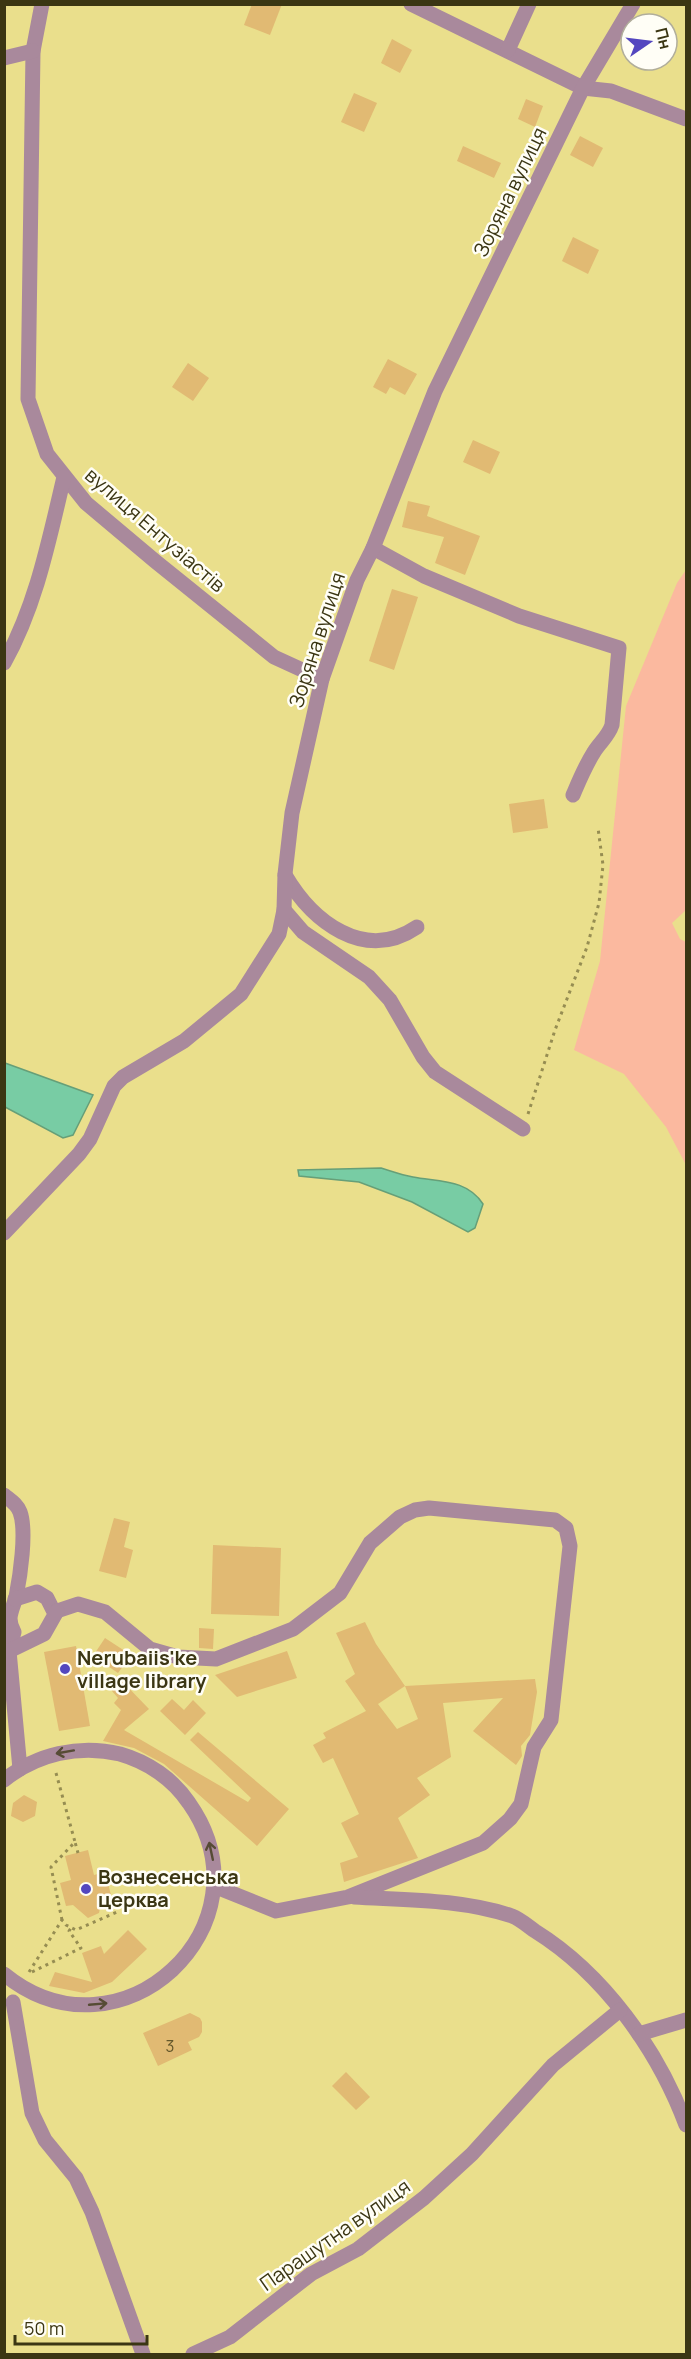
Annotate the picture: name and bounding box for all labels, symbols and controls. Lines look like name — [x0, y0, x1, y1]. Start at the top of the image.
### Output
north arrow — [619, 12, 679, 72]
text: Пн — [650, 25, 677, 51]
street label: Зоряна вулиця — [467, 123, 553, 261]
street label: вулиця Ентузіастів — [80, 461, 231, 598]
street label: Зоряна вулиця — [282, 569, 351, 711]
place label: Nerubaiis'ke village library — [77, 1644, 207, 1694]
marker: Nerubaiis'ke village library — [58, 1662, 72, 1676]
one-way arrow — [55, 1747, 75, 1758]
one-way arrow — [204, 1841, 216, 1860]
place label: Вознесенська церква — [98, 1863, 239, 1913]
marker: Вознесенська церква — [79, 1882, 93, 1896]
one-way arrow — [87, 1998, 107, 2009]
house number: 3 — [166, 2035, 174, 2057]
street label: Парашутна вулиця — [254, 2173, 415, 2297]
scale bar — [15, 2308, 147, 2346]
text: 50 m — [24, 2316, 64, 2340]

